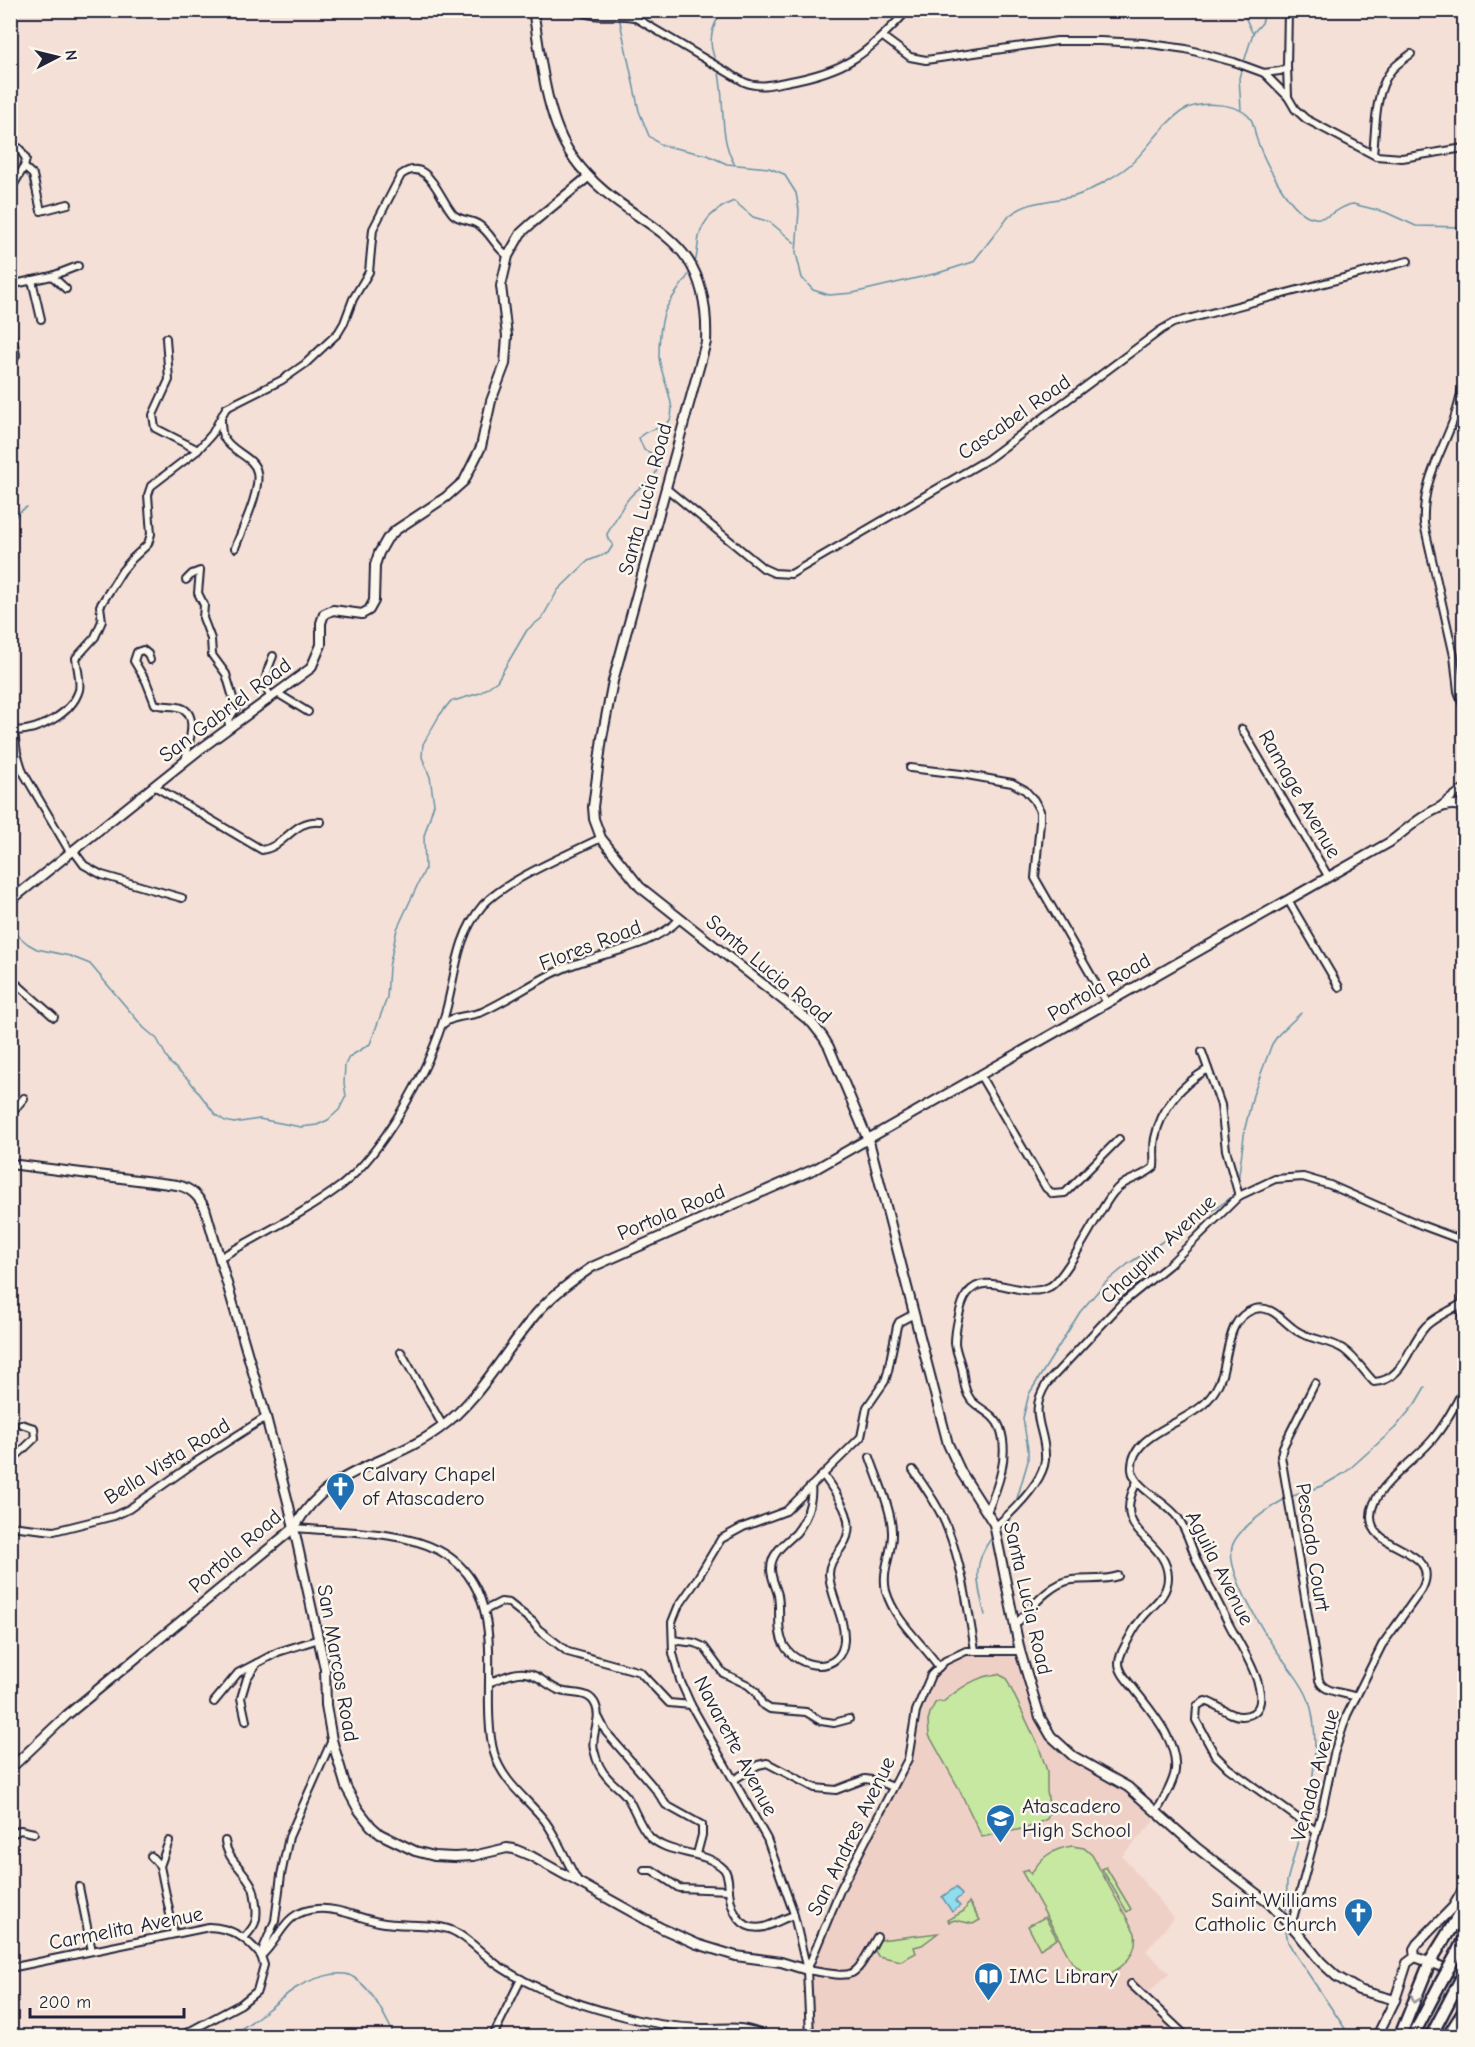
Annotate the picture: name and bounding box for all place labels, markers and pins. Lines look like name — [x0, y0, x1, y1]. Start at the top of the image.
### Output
place label: Calvary Chapel of Atascadero — [362, 1462, 496, 1510]
church icon: Calvary Chapel of Atascadero — [325, 1470, 357, 1512]
place label: Atascadero High School — [1022, 1794, 1131, 1842]
school or university icon: Atascadero High School — [985, 1802, 1017, 1844]
place label: Saint Williams Catholic Church — [1194, 1888, 1337, 1936]
church icon: Saint Williams Catholic Church — [1342, 1896, 1374, 1938]
library icon: IMC Library — [972, 1960, 1004, 2002]
place label: IMC Library — [1009, 1964, 1118, 1988]

